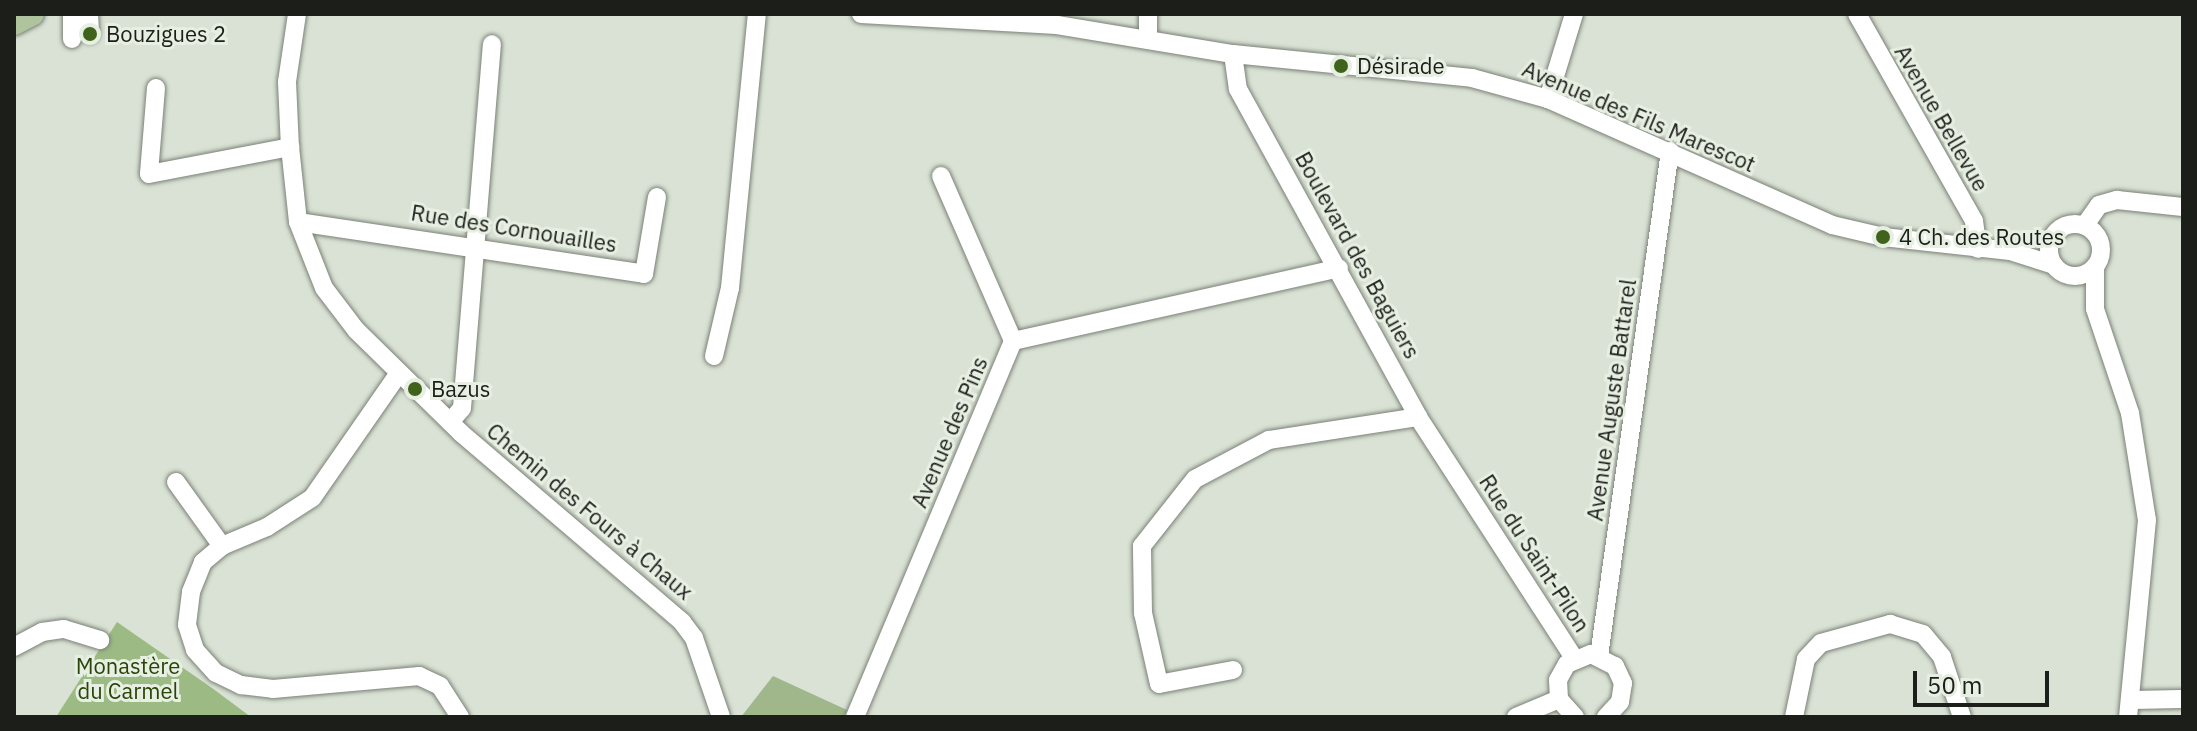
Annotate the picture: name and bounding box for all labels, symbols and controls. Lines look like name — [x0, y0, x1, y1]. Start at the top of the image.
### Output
place label: Bouzigues 2 — [106, 21, 226, 47]
marker: Bouzigues 2 — [81, 25, 99, 43]
street label: Avenue Bellevue — [1890, 40, 1994, 196]
place label: Désirade — [1357, 53, 1445, 79]
street label: Avenue des Fils Marescot — [1519, 55, 1759, 177]
marker: Désirade — [1332, 57, 1350, 75]
street label: Boulevard des Baguiers — [1290, 147, 1426, 363]
street label: Rue des Cornouailles — [409, 199, 619, 257]
place label: 4 Ch. des Routes — [1899, 224, 2064, 250]
marker: 4 Ch. des Routes — [1874, 228, 1892, 246]
street label: Avenue Auguste Battarel — [1581, 277, 1641, 523]
street label: Avenue des Pins — [905, 353, 993, 511]
place label: Bazus — [431, 376, 491, 402]
marker: Bazus — [406, 380, 424, 398]
street label: Chemin des Fours à Chaux — [482, 417, 698, 605]
street label: Rue du Saint-Pilon — [1474, 469, 1596, 637]
park label: Monastère du Carmel — [76, 652, 180, 704]
scale bar — [1917, 655, 2053, 705]
text: 50 m — [1927, 669, 1982, 701]

